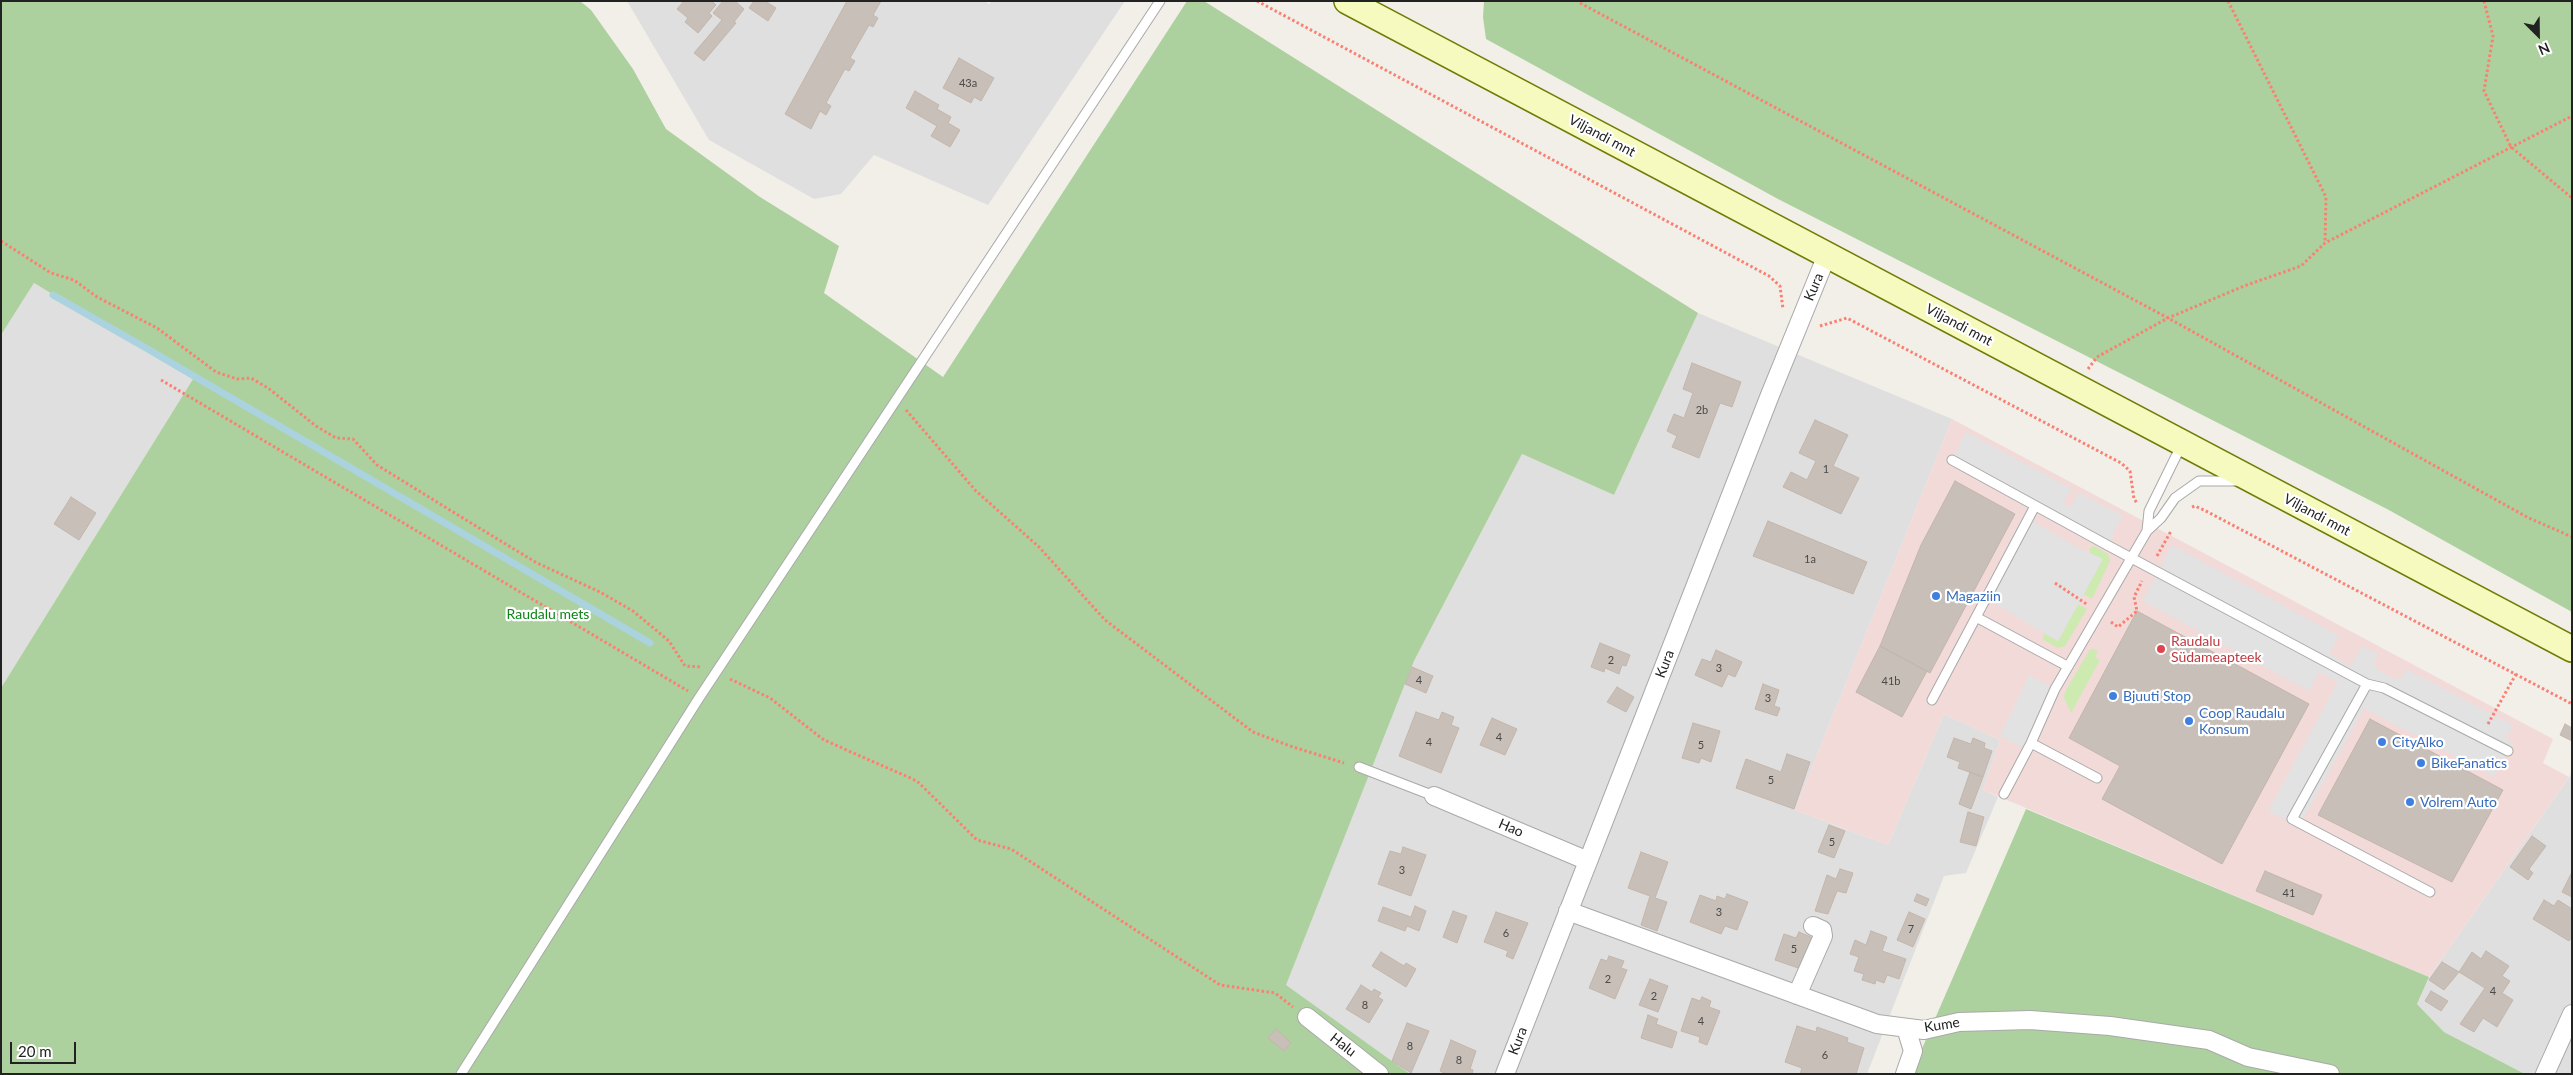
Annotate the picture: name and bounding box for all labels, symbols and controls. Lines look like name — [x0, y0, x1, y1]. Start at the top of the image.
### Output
north arrow — [2513, 10, 2563, 60]
text: N — [2536, 39, 2552, 59]
house number: 43a — [959, 76, 977, 90]
street label: Viljandi mnt — [1566, 111, 1638, 161]
street label: Kura — [1801, 271, 1827, 303]
street label: Viljandi mnt — [1923, 300, 1995, 350]
house number: 2b — [1696, 403, 1708, 417]
house number: 1 — [1823, 462, 1829, 476]
street label: Viljandi mnt — [2281, 490, 2353, 540]
house number: 1a — [1804, 552, 1816, 566]
place label: Magaziin — [1946, 588, 2001, 604]
marker: Magaziin — [1930, 590, 1942, 602]
park label: Raudalu mets — [507, 606, 589, 622]
place label: Raudalu Südameapteek — [2171, 633, 2262, 666]
marker: Raudalu Südameapteek — [2155, 643, 2167, 655]
street label: Kura — [1652, 648, 1678, 680]
house number: 2 — [1608, 653, 1614, 667]
house number: 3 — [1716, 661, 1722, 675]
house number: 4 — [1416, 673, 1422, 687]
house number: 41b — [1882, 674, 1900, 688]
place label: Bjuuti Stop — [2123, 688, 2191, 704]
marker: Bjuuti Stop — [2107, 690, 2119, 702]
house number: 3 — [1765, 691, 1771, 705]
place label: Coop Raudalu Konsum — [2199, 705, 2285, 738]
marker: Coop Raudalu Konsum — [2183, 715, 2195, 727]
house number: 4 — [1496, 730, 1502, 744]
place label: CityAlko — [2392, 734, 2444, 750]
house number: 4 — [1426, 735, 1432, 749]
marker: CityAlko — [2376, 736, 2388, 748]
house number: 5 — [1698, 738, 1704, 752]
place label: BikeFanatics — [2431, 755, 2507, 771]
marker: BikeFanatics — [2415, 757, 2427, 769]
house number: 5 — [1768, 773, 1774, 787]
place label: Volrem Auto — [2420, 794, 2497, 810]
marker: Volrem Auto — [2404, 796, 2416, 808]
street label: Hao — [1496, 815, 1526, 841]
house number: 5 — [1829, 835, 1835, 849]
house number: 3 — [1399, 863, 1405, 877]
house number: 41 — [2283, 886, 2295, 900]
house number: 3 — [1716, 905, 1722, 919]
house number: 7 — [1908, 922, 1914, 936]
house number: 6 — [1503, 926, 1509, 940]
house number: 5 — [1791, 942, 1797, 956]
house number: 2 — [1605, 972, 1611, 986]
house number: 4 — [2490, 984, 2496, 998]
house number: 2 — [1651, 989, 1657, 1003]
house number: 8 — [1362, 998, 1368, 1012]
house number: 4 — [1698, 1014, 1704, 1028]
street label: Kume — [1923, 1014, 1961, 1036]
street label: Kura — [1505, 1025, 1531, 1057]
street label: Halu — [1327, 1030, 1359, 1060]
scale bar — [12, 1032, 79, 1064]
house number: 8 — [1407, 1039, 1413, 1053]
text: 20 m — [18, 1042, 52, 1060]
house number: 6 — [1822, 1048, 1828, 1062]
house number: 8 — [1456, 1053, 1462, 1067]

